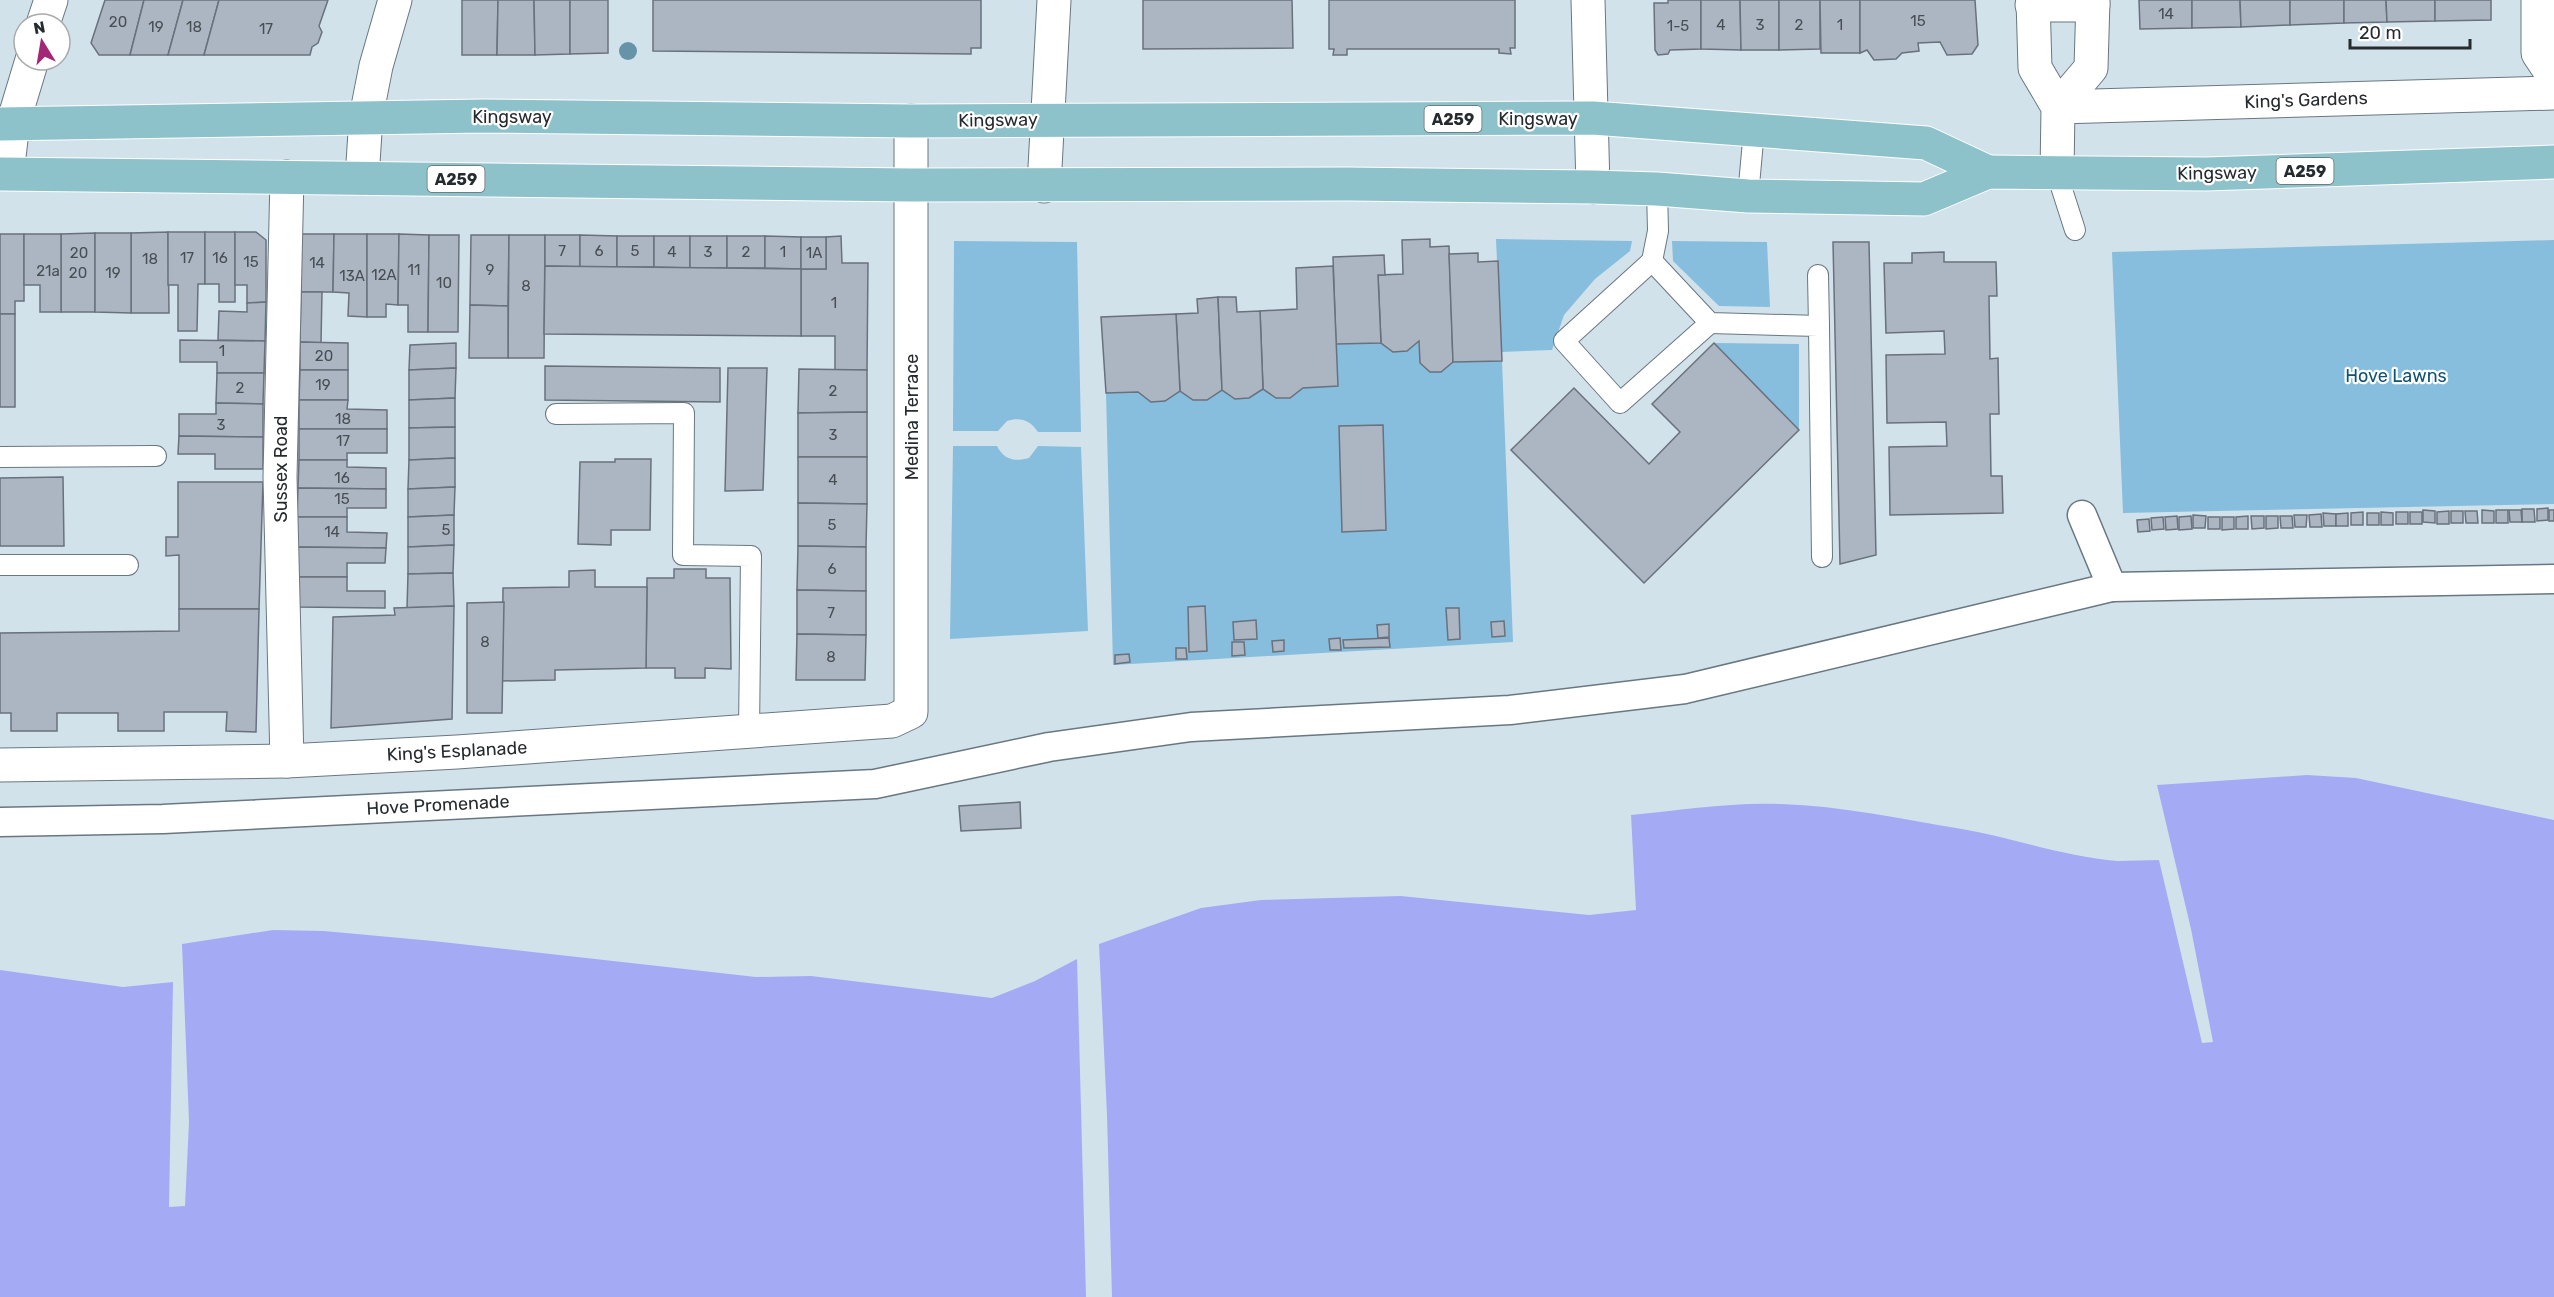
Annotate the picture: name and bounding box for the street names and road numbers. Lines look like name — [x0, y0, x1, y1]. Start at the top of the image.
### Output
street label: King's Gardens — [2244, 87, 2368, 113]
street label: Kingsway — [472, 106, 552, 128]
road number: A259 — [1424, 106, 1482, 132]
street label: Kingsway — [958, 108, 1038, 132]
street label: Kingsway — [1498, 108, 1578, 130]
road number: A259 — [2276, 158, 2334, 184]
street label: Kingsway — [2177, 161, 2257, 185]
road number: A259 — [428, 166, 484, 192]
street label: Medina Terrace — [901, 354, 923, 480]
street label: Sussex Road — [270, 415, 292, 523]
street label: King's Esplanade — [386, 736, 528, 766]
street label: Hove Promenade — [366, 790, 510, 820]

